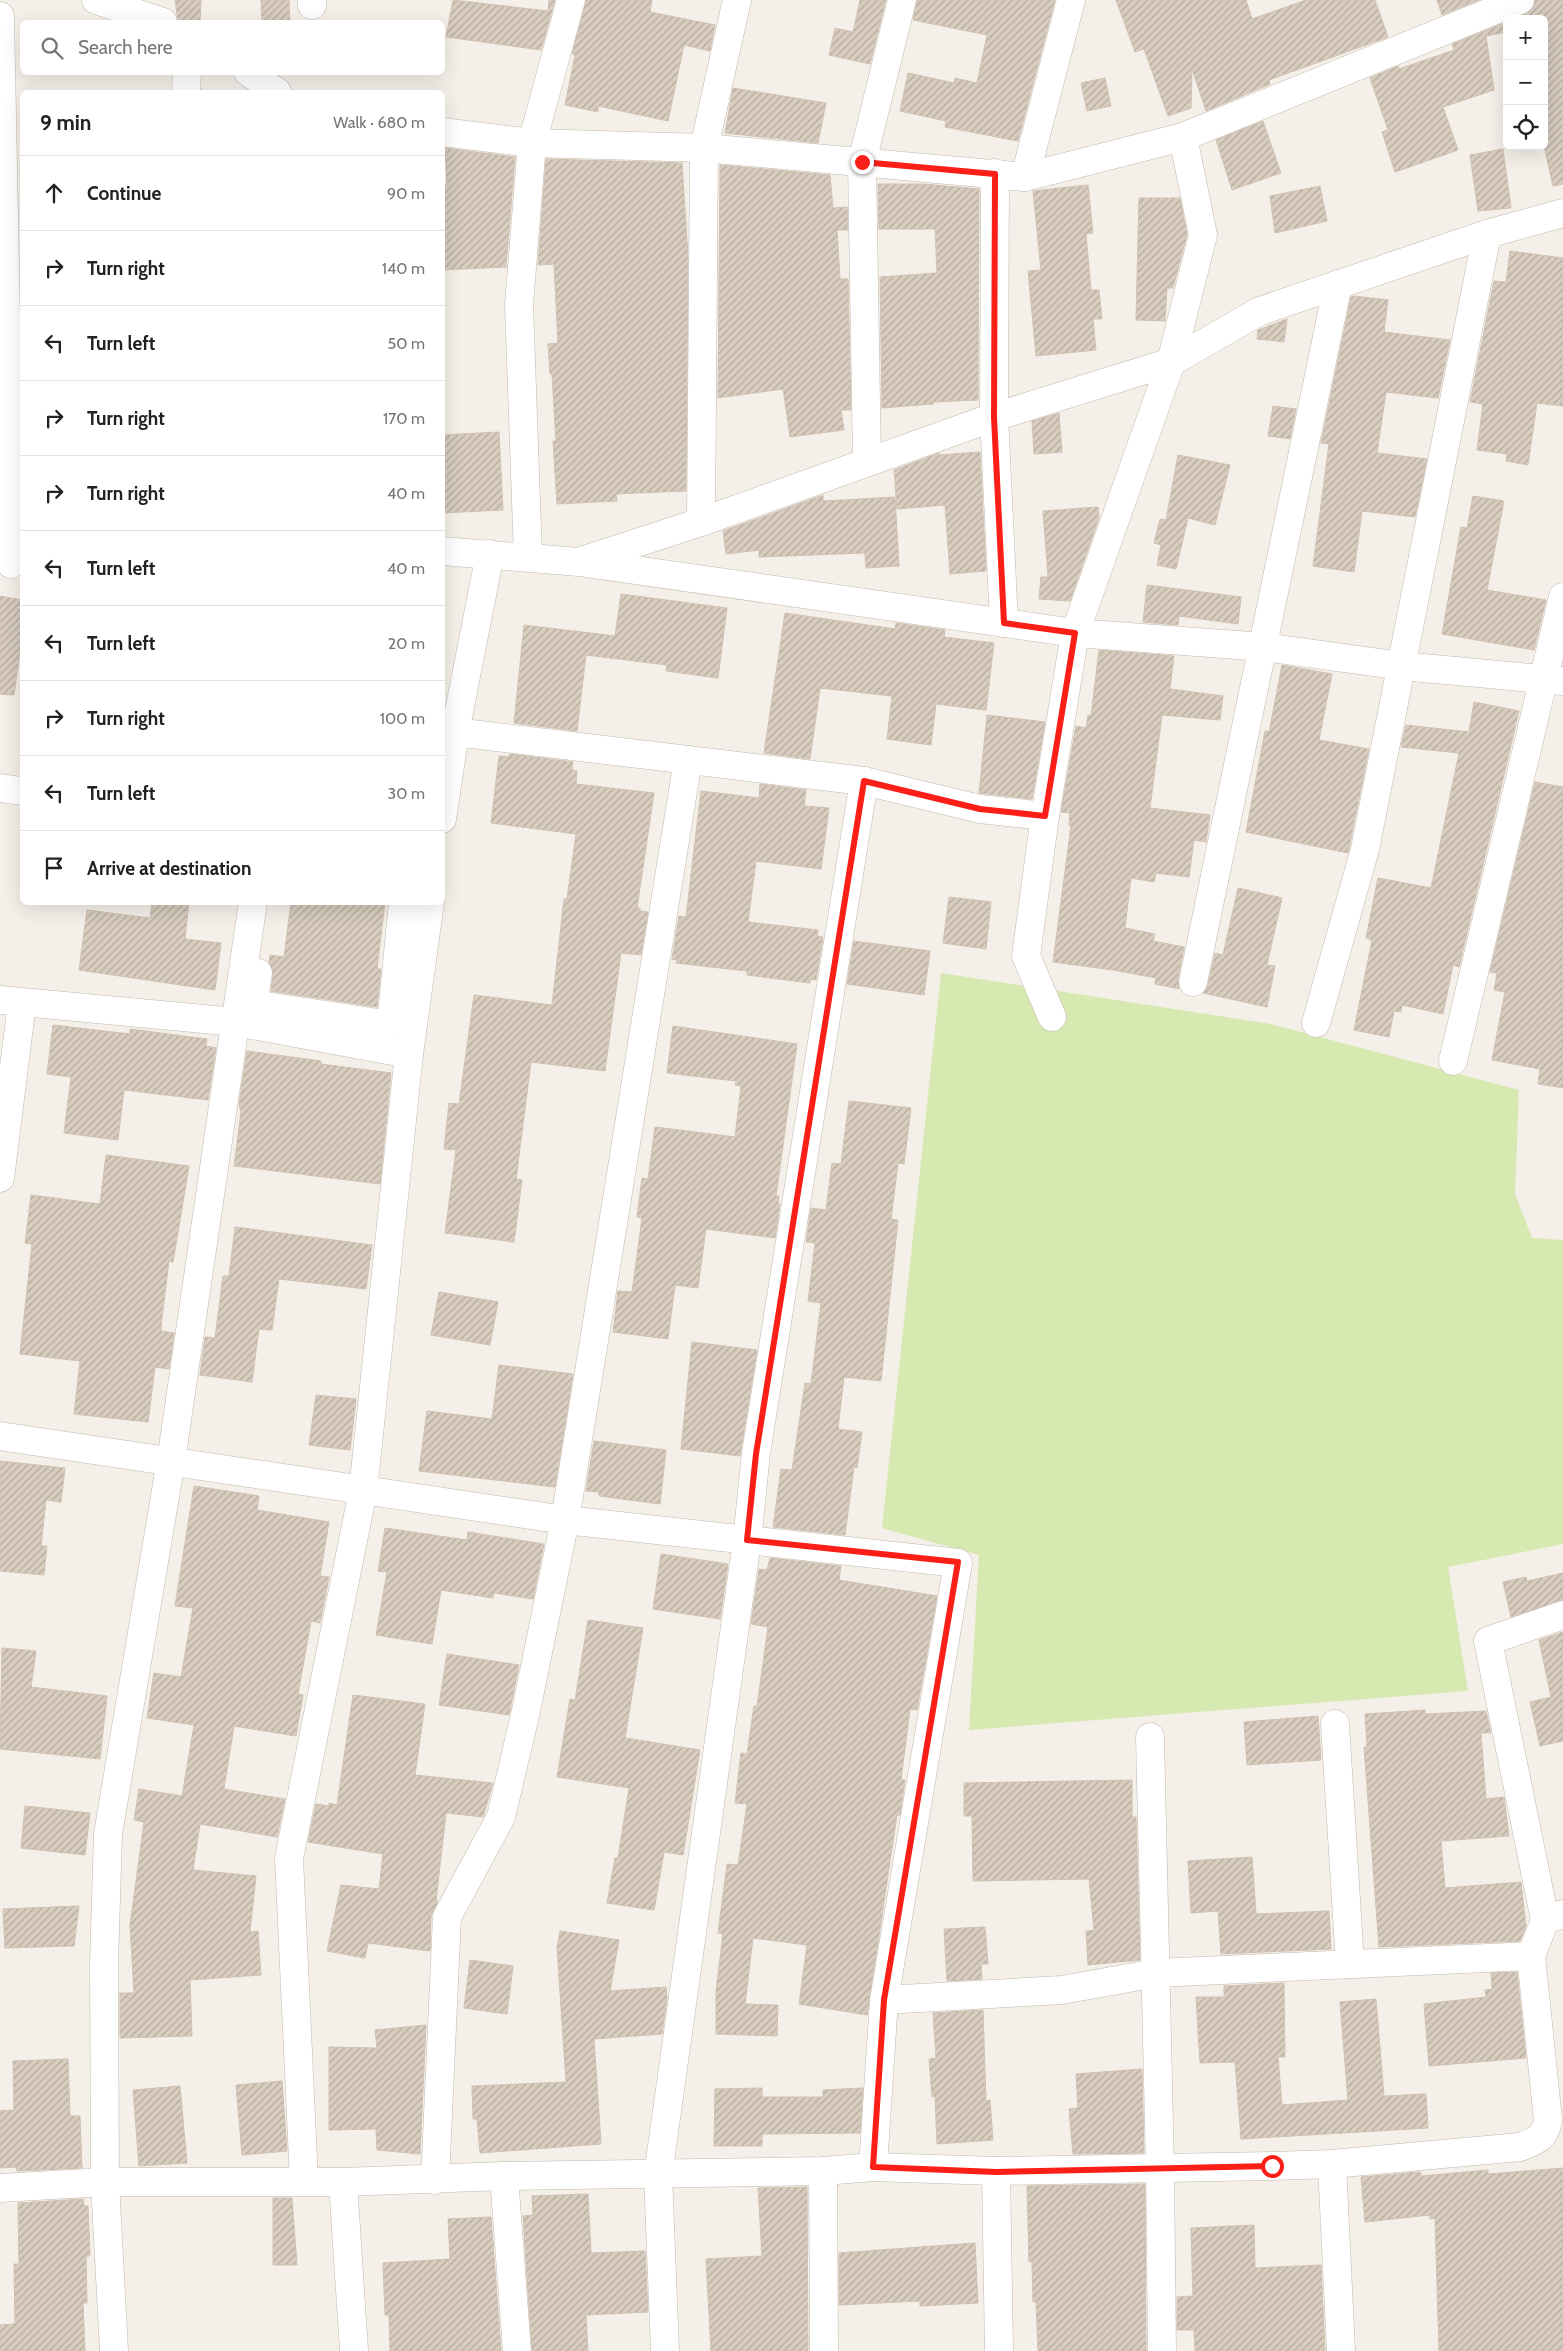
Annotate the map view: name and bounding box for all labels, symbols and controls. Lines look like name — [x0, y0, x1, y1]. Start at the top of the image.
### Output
map controls — [1503, 15, 1548, 150]
button: + — [1503, 15, 1548, 60]
search box — [20, 20, 445, 75]
icon: search — [38, 34, 66, 62]
text: Search here — [78, 36, 172, 59]
button: − — [1503, 60, 1548, 105]
button: locate — [1503, 105, 1548, 150]
text: 9 min — [40, 110, 91, 135]
text: Walk · 680 m — [333, 113, 425, 132]
route end — [851, 151, 874, 174]
icon: ahead — [40, 179, 68, 207]
text: Continue — [87, 182, 161, 205]
text: 90 m — [387, 184, 425, 203]
icon: right — [40, 254, 68, 282]
text: Turn right — [87, 257, 165, 280]
text: 140 m — [382, 259, 425, 278]
icon: left — [40, 329, 68, 357]
text: Turn left — [87, 332, 155, 355]
text: 50 m — [388, 334, 425, 353]
icon: right — [40, 404, 68, 432]
text: Turn right — [87, 407, 165, 430]
text: 170 m — [383, 409, 425, 428]
icon: right — [40, 479, 68, 507]
text: Turn right — [87, 482, 165, 505]
text: 40 m — [387, 484, 425, 503]
icon: left — [40, 554, 68, 582]
text: Turn left — [87, 557, 155, 580]
text: 40 m — [387, 559, 425, 578]
icon: left — [40, 629, 68, 657]
text: Turn left — [87, 632, 155, 655]
text: 20 m — [388, 634, 425, 653]
icon: right — [40, 704, 68, 732]
text: Turn right — [87, 707, 165, 730]
text: 100 m — [380, 709, 425, 728]
icon: left — [40, 779, 68, 807]
text: Turn left — [87, 782, 155, 805]
text: 30 m — [388, 784, 425, 803]
icon: arrive — [40, 854, 68, 882]
text: Arrive at destination — [87, 857, 251, 880]
route start — [1261, 2155, 1284, 2178]

